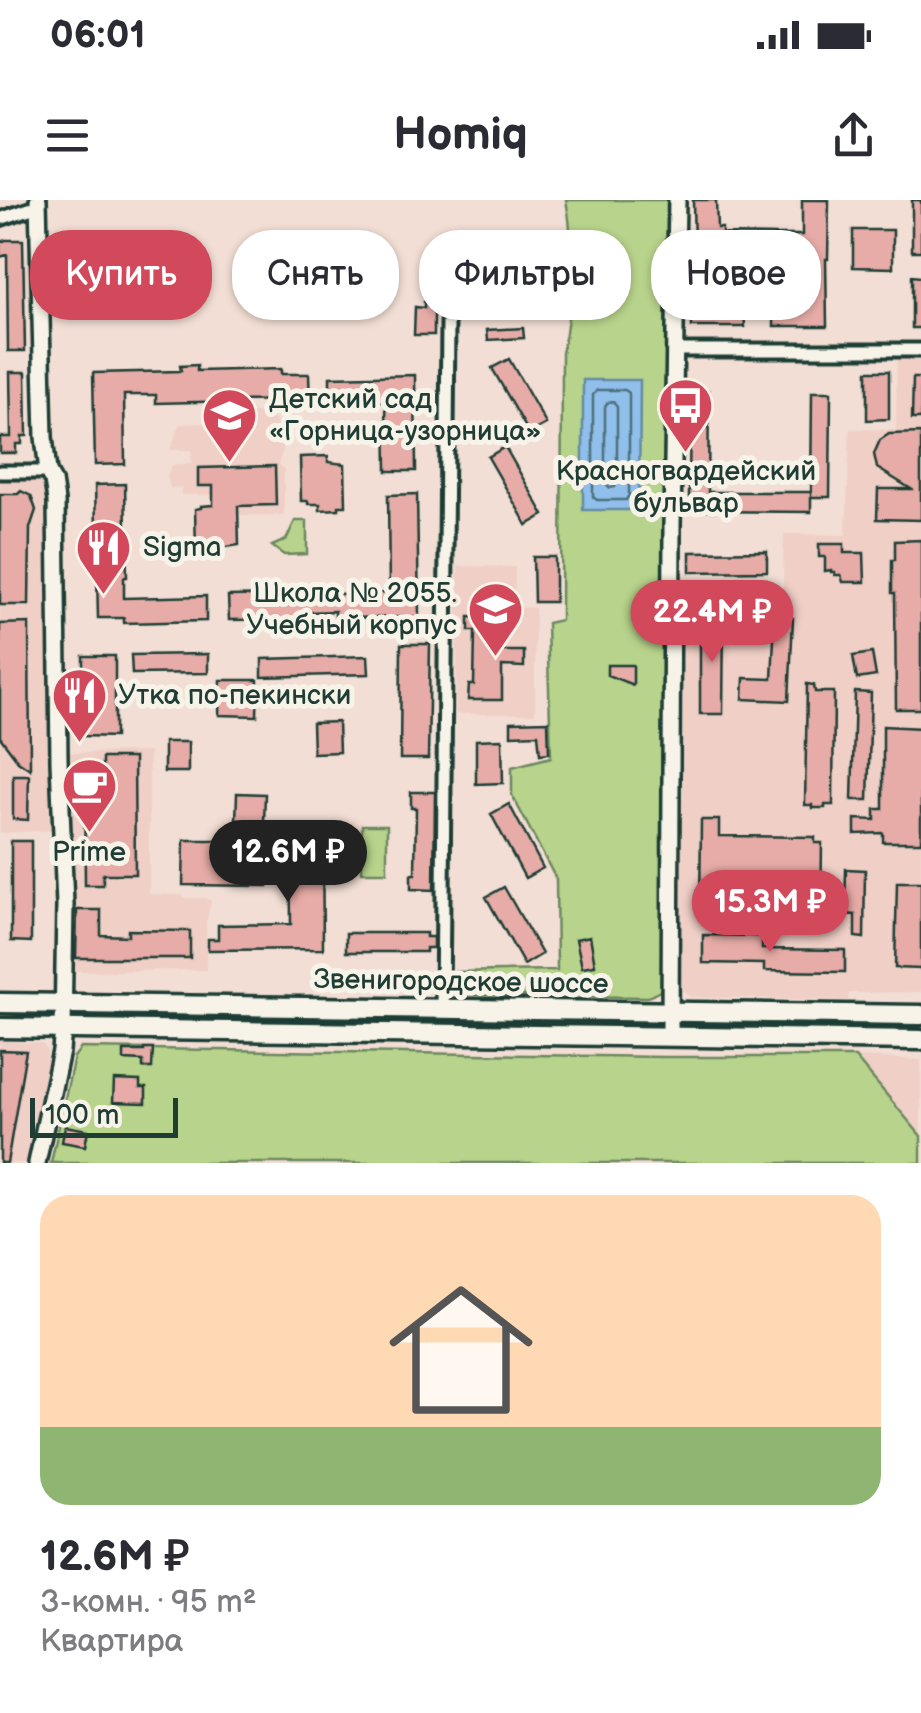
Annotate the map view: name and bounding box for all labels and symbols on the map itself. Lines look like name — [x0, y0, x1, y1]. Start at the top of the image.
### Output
bus stop icon: Красногвардейский бульвар — [656, 375, 716, 454]
place label: Детский сад «Горница-узорница» — [269, 383, 541, 448]
school or university icon: Детский сад «Горница-узорница» — [200, 385, 260, 464]
place label: Красногвардейский бульвар — [556, 455, 816, 520]
restaurant icon: Sigma — [74, 517, 134, 596]
place label: Sigma — [143, 531, 222, 564]
place label: Школа № 2055. Учебный корпус — [246, 577, 457, 642]
school or university icon: Школа № 2055. Учебный корпус — [466, 579, 526, 658]
pin: 22.4M ₽ — [620, 580, 804, 665]
restaurant icon: Утка по-пекински — [49, 665, 109, 744]
place label: Утка по-пекински — [118, 679, 351, 712]
cafe icon: Prime — [59, 756, 119, 835]
pin: 12.6M ₽ — [196, 820, 380, 905]
place label: Prime — [52, 836, 126, 869]
pin: 15.3M ₽ — [678, 870, 862, 955]
street label: Звенигородское шоссе — [313, 963, 609, 1001]
scale bar — [30, 1093, 178, 1138]

